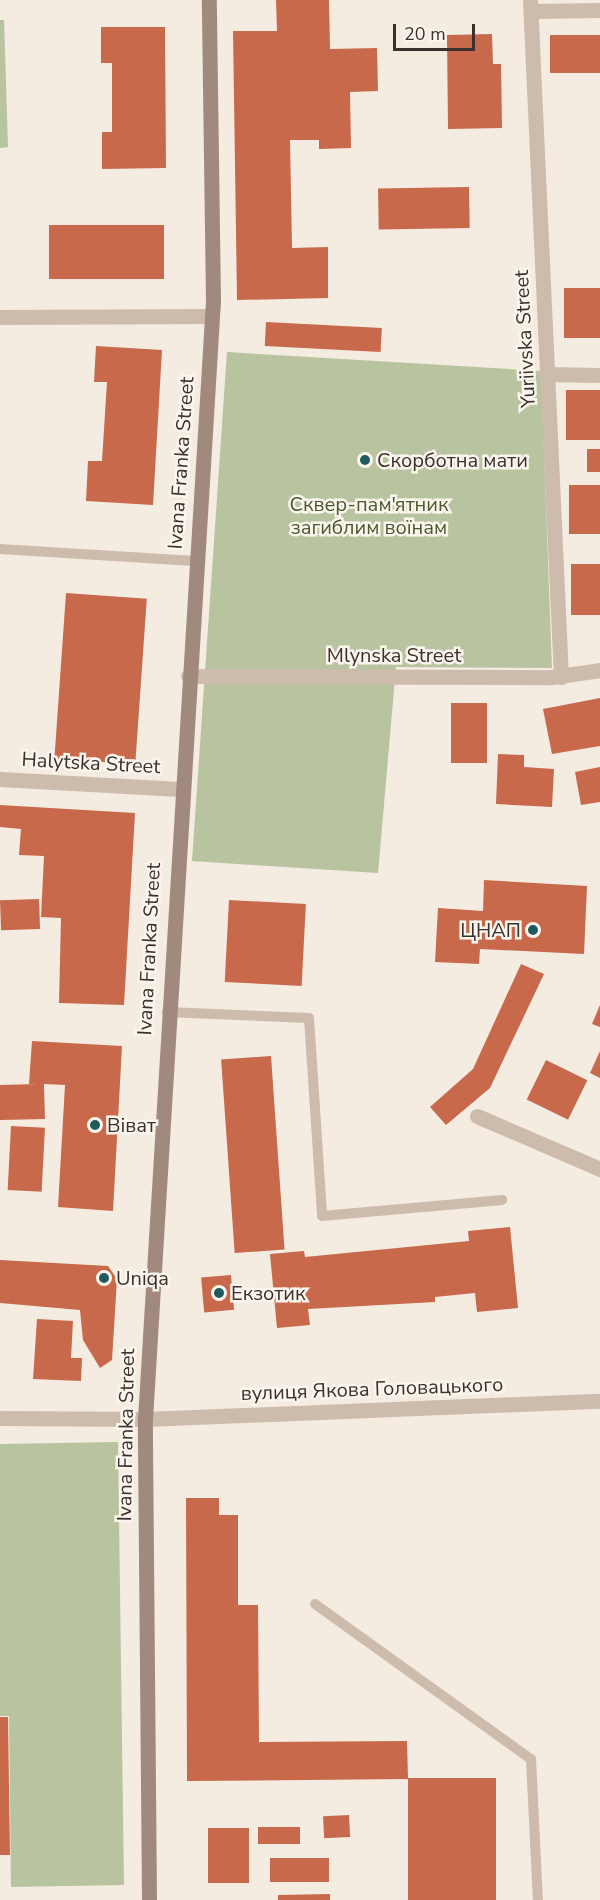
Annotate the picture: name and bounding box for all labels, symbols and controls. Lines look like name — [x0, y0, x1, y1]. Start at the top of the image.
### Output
scale bar — [396, 12, 478, 50]
text: 20 m — [404, 22, 446, 46]
street label: Yuriivska Street — [509, 269, 541, 409]
street label: Ivana Franka Street — [163, 376, 199, 550]
place label: Cкорботна мати — [377, 448, 528, 472]
marker: Cкорботна мати — [358, 453, 372, 467]
park label: Сквер-пам'ятник загиблим воїнам — [290, 492, 448, 539]
street label: Mlynska Street — [327, 643, 461, 667]
street label: Halytska Street — [21, 747, 161, 779]
street label: Ivana Franka Street — [132, 862, 166, 1036]
place label: ЦНАП — [460, 918, 521, 942]
marker: ЦНАП — [526, 923, 540, 937]
place label: Віват — [107, 1113, 156, 1137]
marker: Віват — [88, 1118, 102, 1132]
place label: Uniqa — [116, 1266, 169, 1290]
marker: Uniqa — [97, 1271, 111, 1285]
place label: Екзотик — [231, 1281, 306, 1305]
marker: Екзотик — [212, 1286, 226, 1300]
street label: Ivana Franka Street — [112, 1348, 140, 1522]
street label: вулиця Якова Головацького — [240, 1372, 504, 1406]

